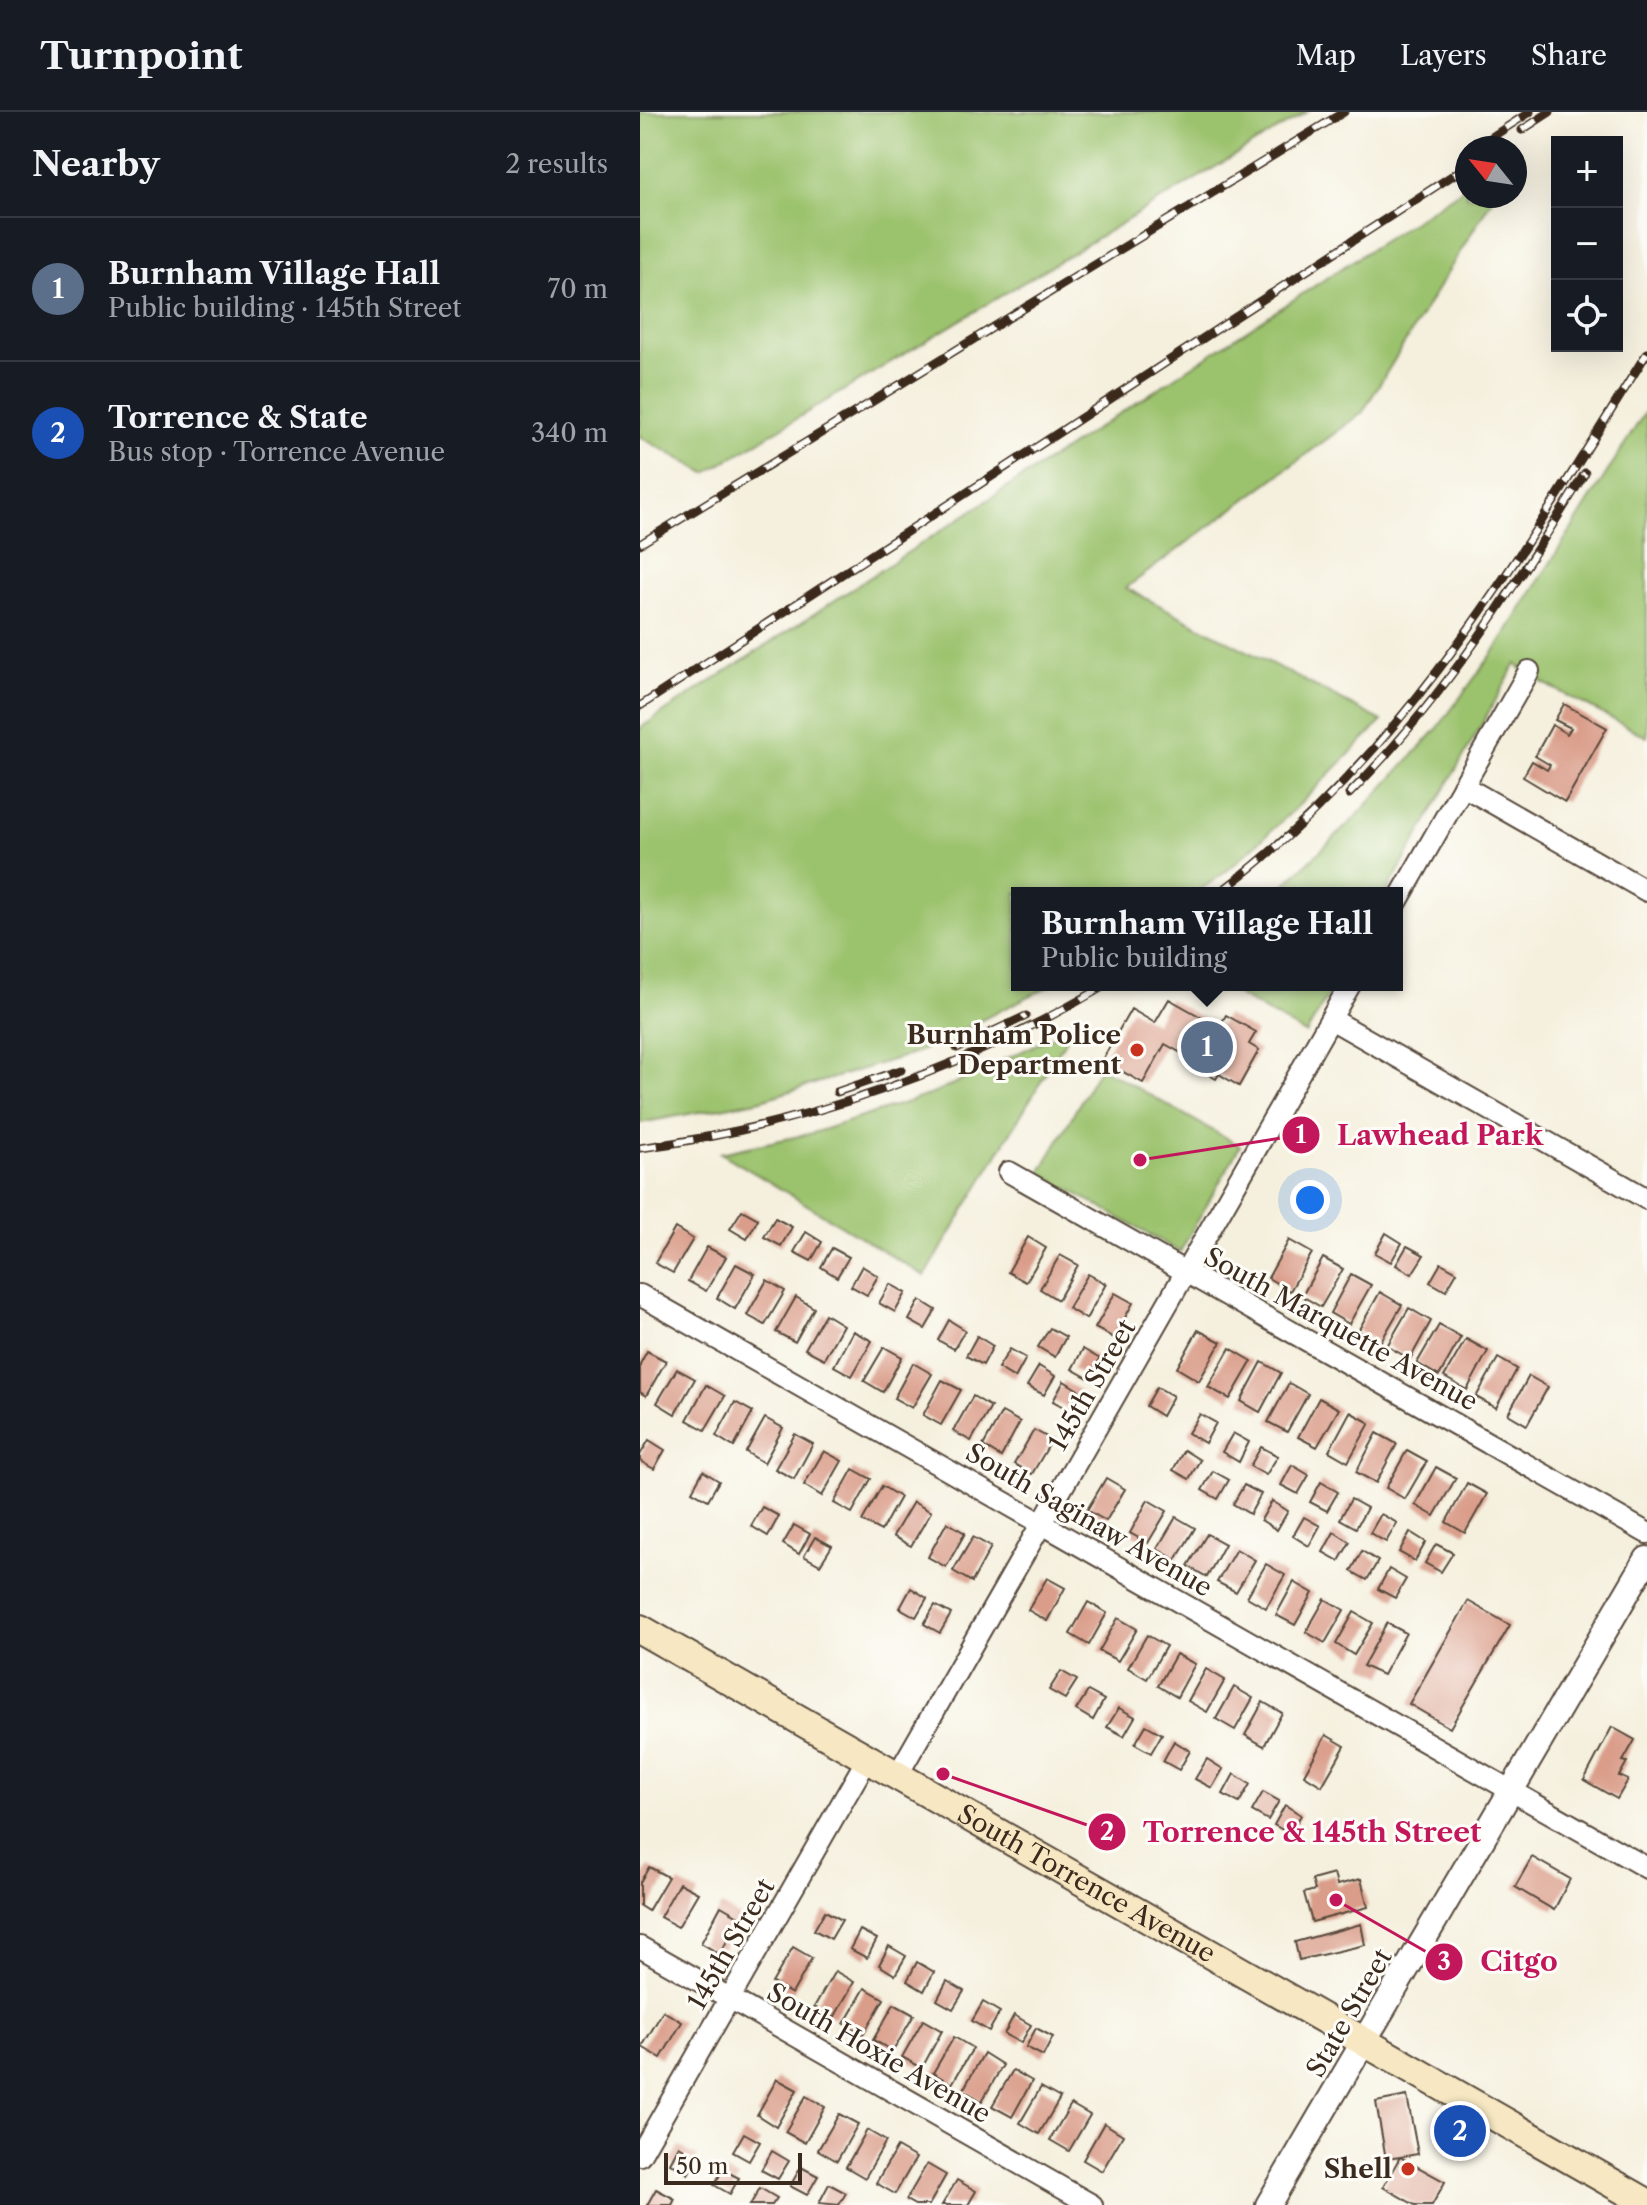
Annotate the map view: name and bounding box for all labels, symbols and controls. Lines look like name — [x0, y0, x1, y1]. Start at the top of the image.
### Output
text: Turnpoint — [40, 32, 242, 79]
text: Map — [1296, 38, 1356, 72]
text: Layers — [1400, 38, 1487, 72]
text: Share — [1531, 38, 1607, 72]
north arrow — [1455, 136, 1527, 208]
map controls — [1551, 136, 1623, 352]
button: + — [1551, 136, 1623, 208]
text: Nearby — [32, 143, 160, 185]
text: 2 results — [505, 148, 608, 180]
button: − — [1551, 208, 1623, 280]
text: Burnham Village Hall — [108, 255, 440, 292]
text: 1 — [52, 273, 64, 305]
text: 70 m — [548, 273, 608, 305]
button: locate — [1551, 280, 1623, 352]
text: Public building · 145th Street — [108, 292, 462, 324]
text: Torrence & State — [108, 399, 368, 436]
text: 2 — [50, 417, 66, 449]
text: 340 m — [531, 417, 608, 449]
text: Bus stop · Torrence Avenue — [108, 436, 445, 468]
popup — [1011, 887, 1403, 991]
text: Burnham Village Hall — [1041, 905, 1373, 942]
text: Public building — [1041, 942, 1227, 974]
pin: 1 — [1181, 1017, 1233, 1077]
place label: Burnham Police Department — [907, 1019, 1122, 1081]
marker: Burnham Police Department — [1128, 1041, 1146, 1059]
callout: Lawhead Park — [1281, 1109, 1559, 1161]
text: Lawhead Park — [1337, 1118, 1544, 1152]
text: 1 — [1296, 1120, 1307, 1149]
your location — [1290, 1180, 1330, 1220]
street label: South Marquette Avenue — [1199, 1240, 1483, 1418]
street label: 145th Street — [1042, 1313, 1143, 1456]
street label: South Saginaw Avenue — [960, 1436, 1218, 1604]
street label: South Torrence Avenue — [952, 1798, 1221, 1970]
callout: Torrence & 145th Street — [1087, 1806, 1497, 1858]
text: Torrence & 145th Street — [1143, 1815, 1482, 1849]
text: 2 — [1100, 1817, 1114, 1846]
street label: 145th Street — [681, 1872, 782, 2015]
callout: Citgo — [1424, 1936, 1573, 1988]
street label: State Street — [1299, 1942, 1399, 2083]
text: Citgo — [1480, 1944, 1558, 1978]
text: 3 — [1437, 1947, 1451, 1976]
street label: South Hoxie Avenue — [762, 1976, 996, 2130]
pin: 2 — [1434, 2101, 1486, 2161]
scale bar — [664, 2149, 802, 2185]
text: 50 m — [676, 2153, 728, 2180]
place label: Shell — [1324, 2153, 1392, 2185]
marker: Shell — [1399, 2160, 1417, 2178]

